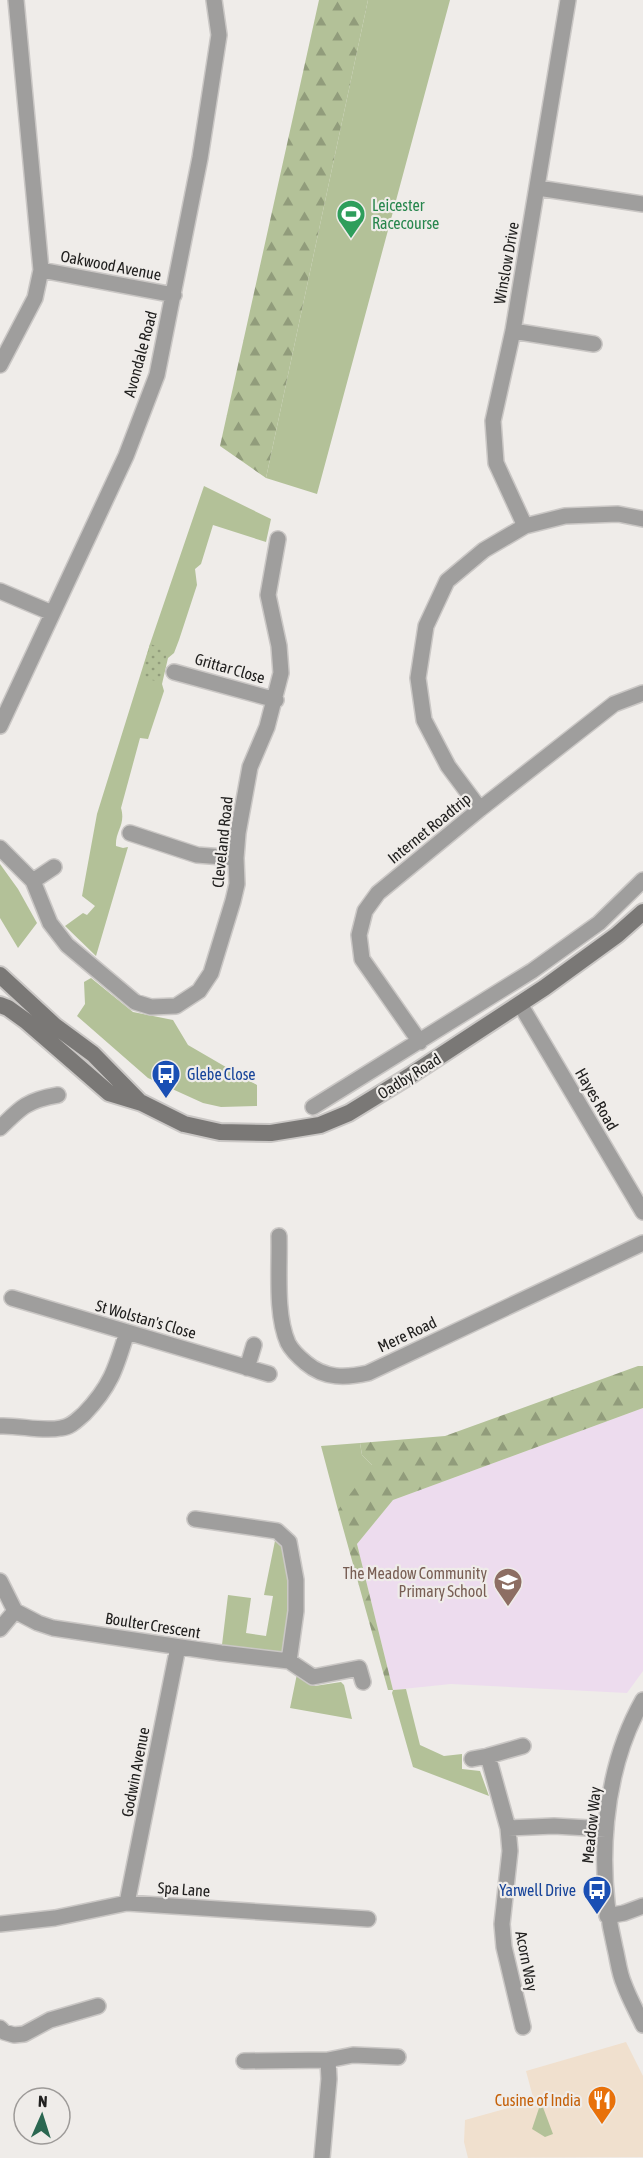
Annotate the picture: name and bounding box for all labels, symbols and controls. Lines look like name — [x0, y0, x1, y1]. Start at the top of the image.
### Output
place label: Leicester Racecourse — [372, 196, 439, 232]
sports icon: Leicester Racecourse — [335, 198, 367, 240]
street label: Winslow Drive — [490, 221, 522, 305]
street label: Oakwood Avenue — [59, 246, 163, 284]
street label: Avondale Road — [120, 309, 160, 399]
street label: Grittar Close — [193, 649, 267, 687]
street label: Internet Roadtrip — [384, 789, 475, 868]
street label: Cleveland Road — [208, 795, 236, 889]
street label: Oadby Road — [374, 1050, 444, 1103]
bus stop icon: Glebe Close — [150, 1058, 182, 1100]
place label: Glebe Close — [187, 1065, 256, 1083]
street label: Hayes Road — [571, 1065, 622, 1134]
street label: St Wolstan's Close — [94, 1296, 198, 1342]
street label: Mere Road — [375, 1313, 439, 1355]
place label: The Meadow Community Primary School — [343, 1564, 488, 1601]
school or university icon: The Meadow Community Primary School — [492, 1566, 524, 1608]
street label: Boulter Crescent — [104, 1609, 202, 1641]
street label: Godwin Avenue — [117, 1726, 153, 1818]
street label: Meadow Way — [578, 1785, 605, 1864]
bus stop icon: Yarwell Drive — [581, 1874, 613, 1916]
street label: Spa Lane — [157, 1878, 211, 1901]
place label: Yarwell Drive — [499, 1881, 576, 1899]
street label: Acorn Way — [511, 1929, 542, 1993]
restaurant icon: Cusine of India — [586, 2084, 618, 2126]
north arrow — [12, 2086, 72, 2146]
place label: Cusine of India — [495, 2091, 581, 2109]
text: N — [38, 2092, 48, 2110]

